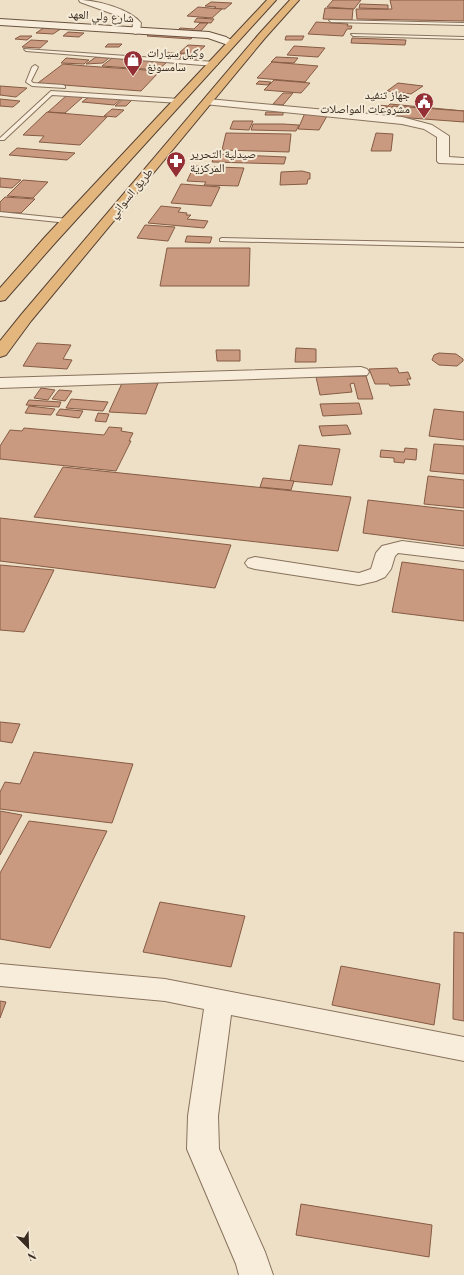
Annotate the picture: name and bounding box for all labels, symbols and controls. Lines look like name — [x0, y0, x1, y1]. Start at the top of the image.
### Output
street label: شارع ولي العهد — [67, 5, 135, 28]
place label: وكيل سيارات سامسونغ — [147, 44, 204, 74]
shop icon: وكيل سيارات سامسونغ — [122, 49, 144, 77]
place label: جهاز تنفيد مشروعات المواصلات — [320, 86, 410, 116]
public building icon: جهاز تنفيد مشروعات المواصلات — [413, 91, 435, 119]
place label: صيدلية التحرير المركزية — [189, 145, 256, 175]
pharmacy icon: صيدلية التحرير المركزية — [165, 150, 187, 178]
street label: طريق السواني — [105, 164, 158, 223]
north arrow — [8, 1227, 48, 1267]
text: N — [25, 1248, 39, 1265]

